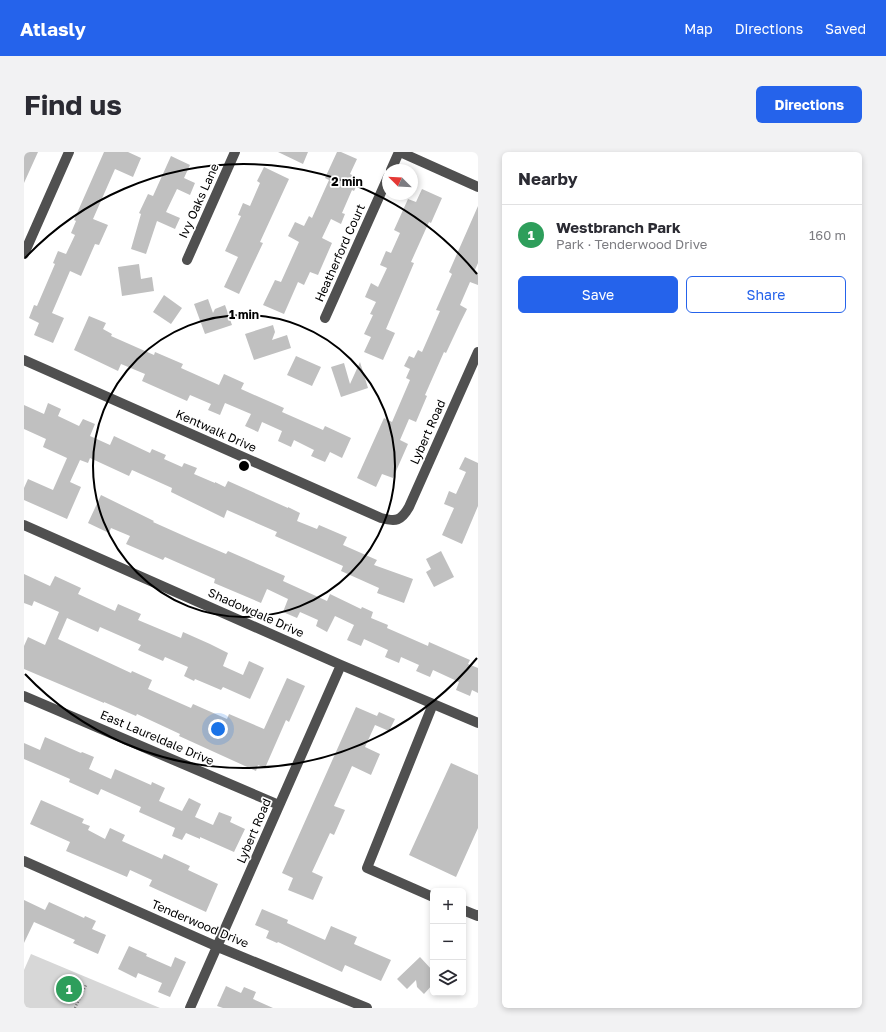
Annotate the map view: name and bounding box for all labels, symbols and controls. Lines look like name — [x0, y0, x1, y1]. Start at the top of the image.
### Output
text: Atlasly — [20, 17, 86, 40]
text: Map — [684, 20, 713, 37]
text: Directions — [735, 20, 803, 37]
text: Saved — [825, 20, 866, 37]
button: Directions — [756, 86, 862, 123]
text: Find us — [24, 88, 122, 121]
street label: Ivy Oaks Lane — [175, 161, 222, 241]
north arrow — [382, 164, 418, 200]
text: Nearby — [518, 168, 578, 189]
text: 2 min — [331, 174, 363, 189]
street label: Heatherford Court — [311, 201, 368, 304]
text: Westbranch Park — [556, 218, 681, 236]
text: 1 — [528, 227, 534, 243]
text: 160 m — [809, 227, 846, 243]
text: Park · Tenderwood Drive — [556, 236, 707, 252]
button: Save — [518, 276, 678, 313]
button: Share — [686, 276, 846, 313]
text: 1 min — [229, 307, 259, 322]
street label: Lybert Road — [407, 397, 448, 466]
street label: Kentwalk Drive — [174, 406, 259, 455]
centre of rings — [237, 459, 251, 473]
street label: Shadowdale Drive — [206, 585, 307, 640]
street label: East Laureldale Drive — [98, 707, 216, 768]
your location — [208, 719, 228, 739]
street label: Lybert Road — [233, 796, 274, 866]
map controls — [430, 888, 466, 996]
button: + — [430, 888, 466, 924]
street label: Tenderwood Drive — [149, 896, 251, 951]
button: − — [430, 924, 466, 960]
button: layers — [430, 960, 466, 996]
pin: 1 — [56, 974, 82, 1004]

